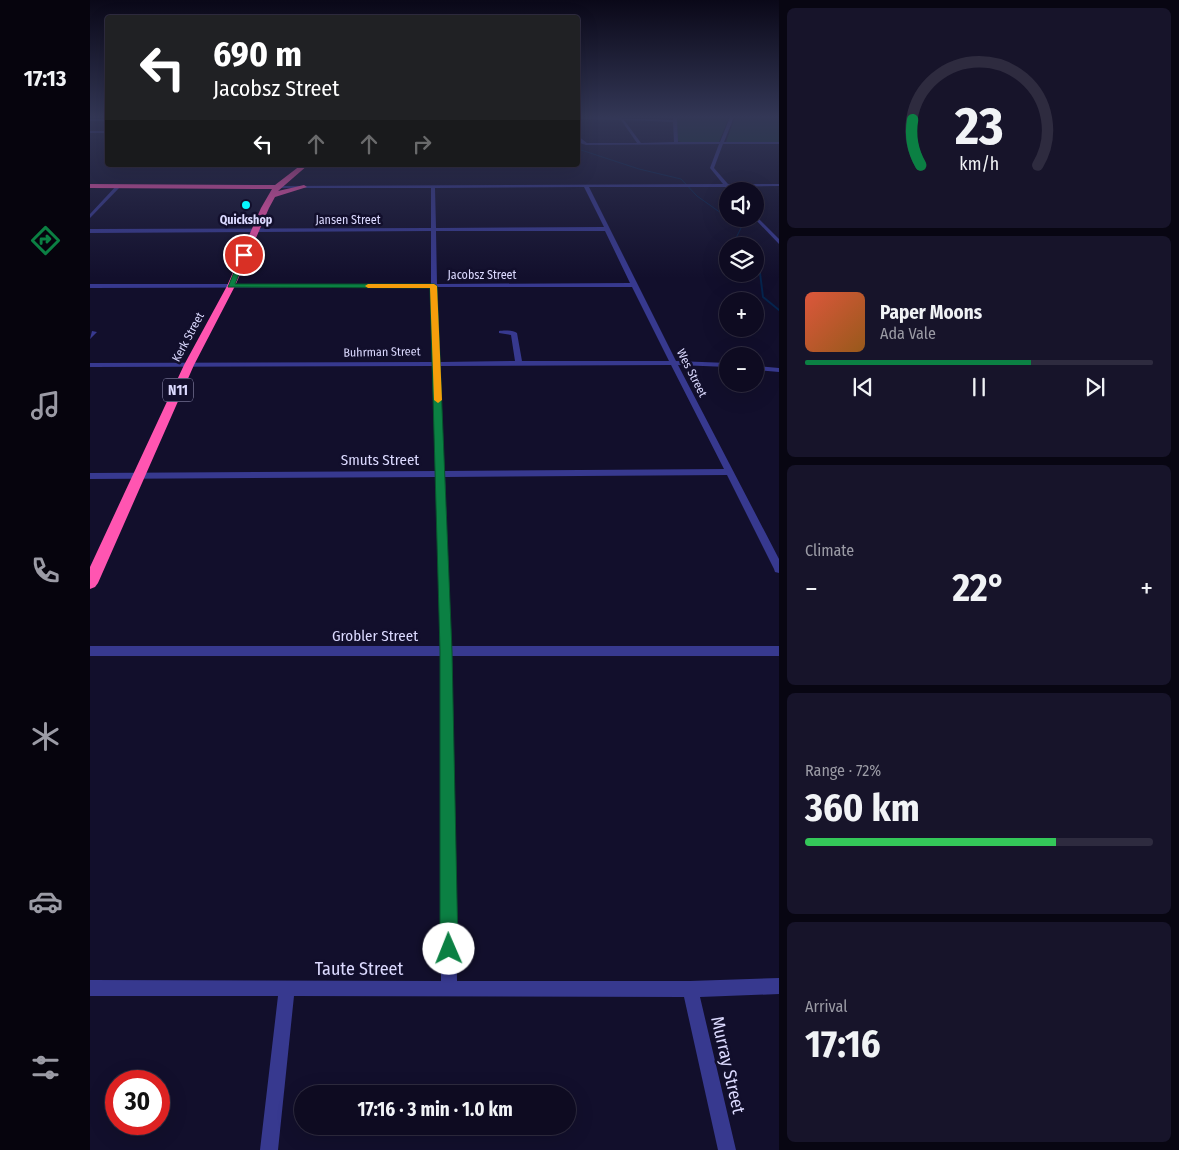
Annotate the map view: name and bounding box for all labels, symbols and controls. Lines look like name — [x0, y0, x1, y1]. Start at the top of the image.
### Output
text: 690 m — [213, 33, 302, 75]
icon: left — [130, 35, 195, 100]
text: 17:13 — [24, 65, 66, 92]
text: Jacobsz Street — [213, 75, 339, 102]
text: 23 — [954, 95, 1003, 158]
icon: left — [249, 130, 277, 158]
icon: ahead — [302, 130, 330, 158]
icon: ahead — [355, 130, 383, 158]
icon: right — [408, 130, 436, 158]
text: km/h — [959, 153, 999, 175]
map controls — [719, 182, 764, 392]
button: sound — [719, 182, 764, 227]
marker: Quickshop — [240, 199, 252, 211]
place label: Quickshop — [220, 213, 273, 227]
street label: Jansen Street — [315, 213, 381, 227]
icon: directions — [28, 223, 63, 258]
pin — [223, 234, 265, 276]
button: layers — [719, 237, 764, 282]
icon: arrive — [230, 241, 258, 269]
street label: Jacobsz Street — [448, 268, 517, 282]
button: + — [719, 292, 764, 337]
text: Paper Moons — [880, 301, 982, 324]
street label: Kerk Street — [169, 310, 207, 364]
text: Ada Vale — [880, 324, 936, 343]
street label: Buhrman Street — [343, 344, 421, 360]
street label: Wes Street — [674, 347, 710, 400]
button: − — [719, 347, 764, 392]
icon: previous — [849, 373, 877, 401]
icon: pause — [965, 373, 993, 401]
icon: next — [1081, 373, 1109, 401]
road number: N11 — [163, 378, 193, 402]
icon: music — [28, 388, 63, 423]
street label: Smuts Street — [341, 451, 419, 469]
text: Climate — [805, 541, 854, 560]
icon: phone — [28, 553, 63, 588]
text: 22° — [952, 565, 1005, 611]
text: − — [805, 572, 818, 605]
text: + — [1140, 572, 1153, 605]
street label: Grobler Street — [332, 627, 418, 645]
icon: climate — [28, 719, 63, 754]
text: Range · 72% — [805, 761, 881, 780]
text: 360 km — [805, 785, 920, 831]
icon: car — [28, 884, 63, 919]
position arrow — [422, 922, 474, 974]
street label: Taute Street — [315, 958, 403, 980]
text: Arrival — [805, 997, 847, 1016]
street label: Murray Street — [706, 1014, 750, 1116]
text: 17:16 — [805, 1021, 881, 1067]
icon: filters — [28, 1050, 63, 1085]
speed limit sign: 30 — [105, 1070, 170, 1135]
text: 17:16 · 3 min · 1.0 km — [357, 1098, 513, 1121]

